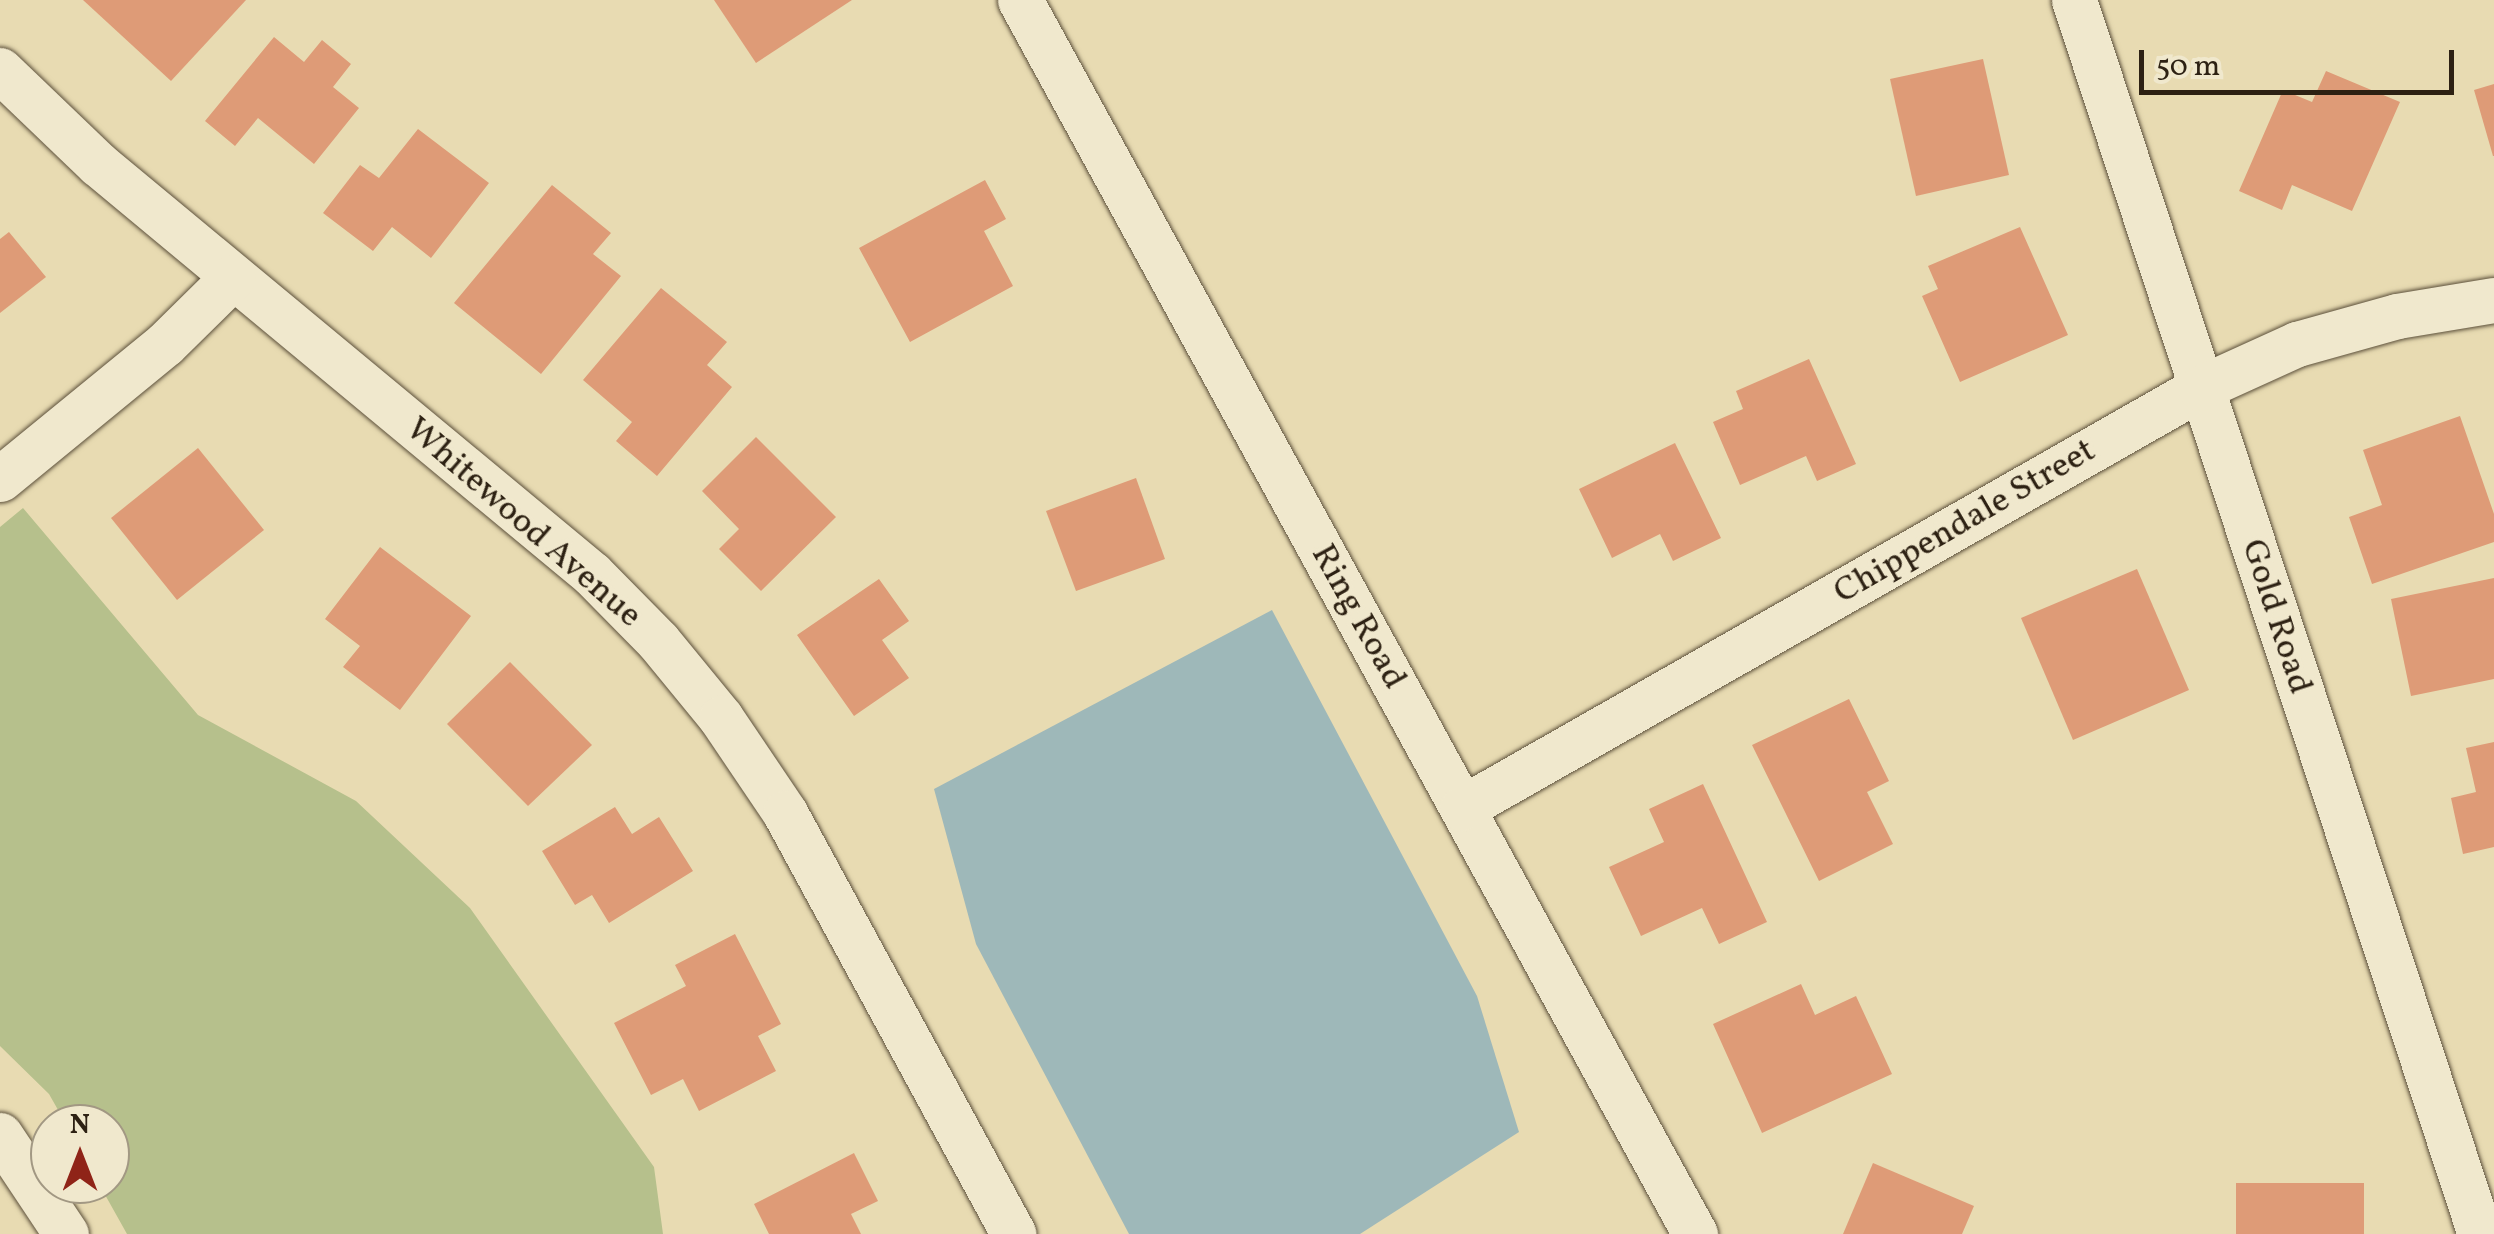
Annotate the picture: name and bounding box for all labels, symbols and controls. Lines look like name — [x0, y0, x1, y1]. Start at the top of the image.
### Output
scale bar — [2144, 30, 2459, 92]
text: 50 m — [2156, 46, 2220, 88]
street label: Whitewood Avenue — [396, 409, 650, 637]
street label: Chippendale Street — [1827, 430, 2103, 614]
street label: Gold Road — [2231, 534, 2321, 700]
street label: Ring Road — [1301, 537, 1415, 697]
north arrow — [30, 1104, 130, 1204]
text: N — [70, 1106, 90, 1145]

